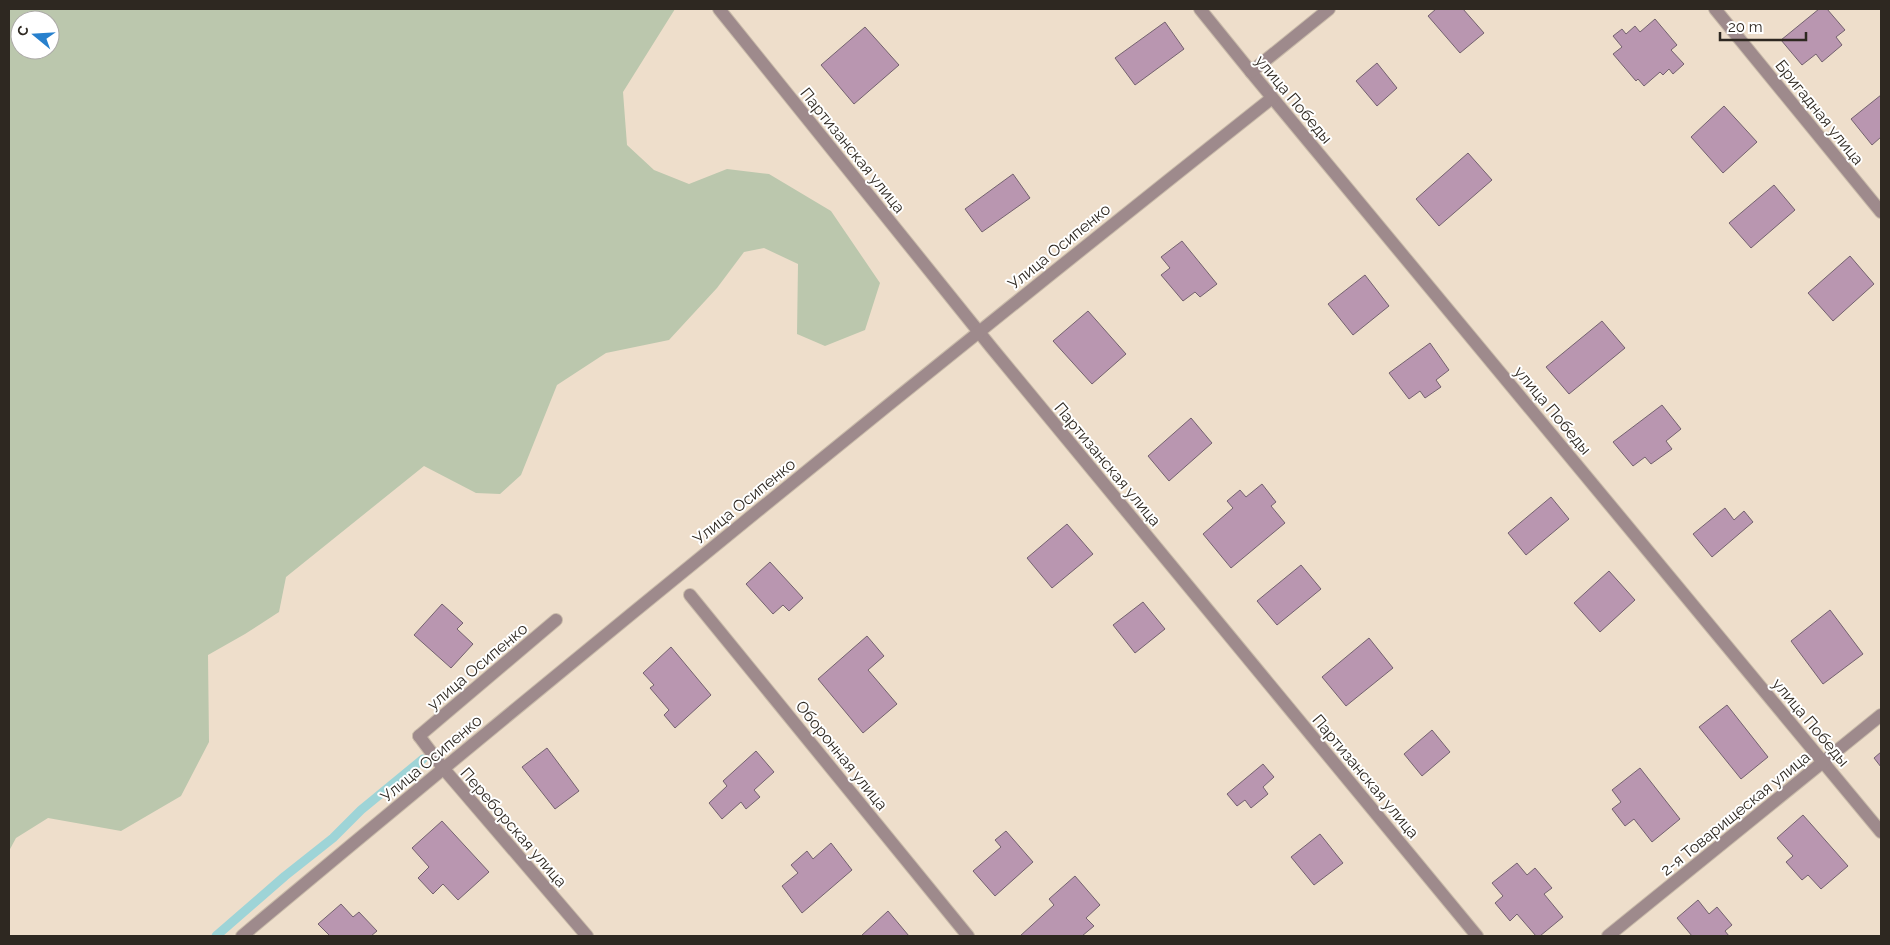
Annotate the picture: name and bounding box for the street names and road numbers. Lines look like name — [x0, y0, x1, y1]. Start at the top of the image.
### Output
street label: улица Победы — [1251, 51, 1336, 147]
street label: Бригадная улица — [1771, 56, 1868, 169]
street label: Партизанская улица — [796, 84, 909, 217]
street label: Улица Осипенко — [1004, 199, 1114, 293]
street label: улица Победы — [1510, 362, 1595, 458]
street label: Партизанская улица — [1050, 399, 1165, 530]
street label: Улица Осипенко — [689, 454, 799, 548]
street label: улица Осипенко — [423, 619, 531, 714]
street label: улица Победы — [1768, 674, 1853, 770]
street label: Оборонная улица — [792, 697, 892, 814]
street label: Улица Осипенко — [377, 711, 486, 806]
street label: Партизанская улица — [1308, 711, 1423, 842]
street label: 2-я Товарищеская улица — [1657, 747, 1814, 880]
street label: Переборская улица — [457, 764, 571, 891]

